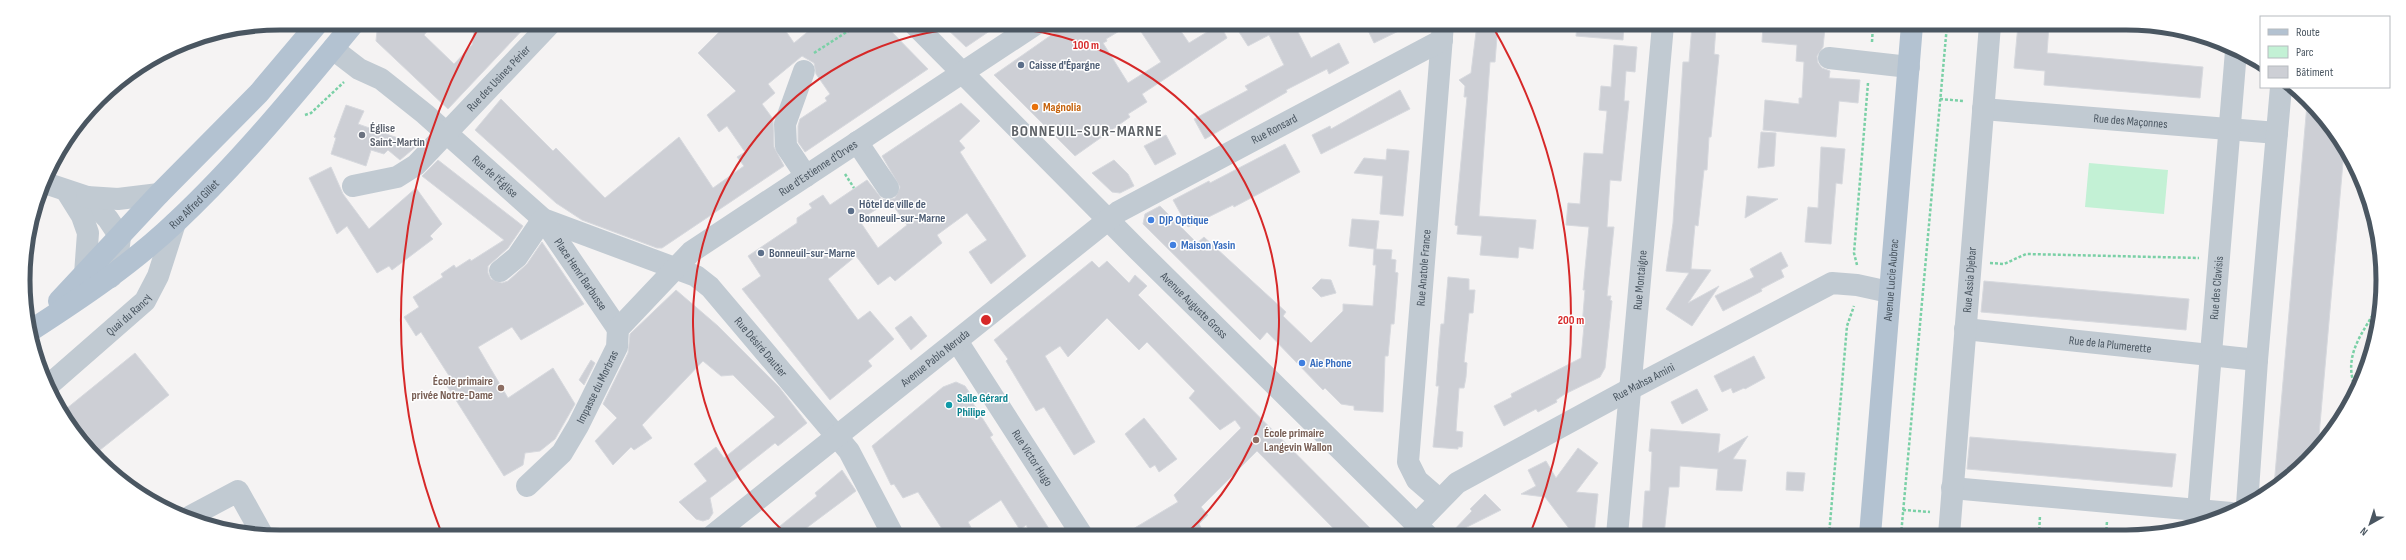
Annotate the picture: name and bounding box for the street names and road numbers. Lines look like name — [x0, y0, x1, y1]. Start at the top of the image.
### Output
street label: Rue des Usines Périer — [464, 42, 534, 115]
street label: Rue Ronsard — [1249, 111, 1300, 148]
street label: Rue des Maçonnes — [2093, 111, 2168, 132]
street label: Rue d'Estienne d'Orves — [776, 137, 861, 200]
street label: Rue de l'Église — [469, 152, 521, 201]
street label: Rue Alfred Gillet — [166, 176, 223, 232]
street label: Rue Anatole France — [1413, 229, 1435, 307]
street label: Place Henri Barbusse — [550, 236, 610, 314]
street label: Avenue Lucie Aubrac — [1881, 238, 1902, 323]
street label: Rue Assia Djebar — [1960, 246, 1980, 313]
street label: Rue Montaigne — [1630, 249, 1651, 311]
street label: Rue des Clavisis — [2207, 255, 2227, 320]
street label: Avenue Auguste Gross — [1156, 268, 1231, 342]
street label: Quai du Rancy — [103, 291, 155, 339]
street label: Rue Désiré Dautier — [731, 314, 791, 381]
street label: Avenue Pablo Neruda — [897, 326, 973, 391]
street label: Rue de la Plumerette — [2068, 333, 2152, 357]
street label: Impasse du Morbras — [573, 348, 622, 426]
street label: Rue Mahsa Amini — [1610, 360, 1677, 405]
street label: Rue Victor Hugo — [1008, 427, 1056, 489]

